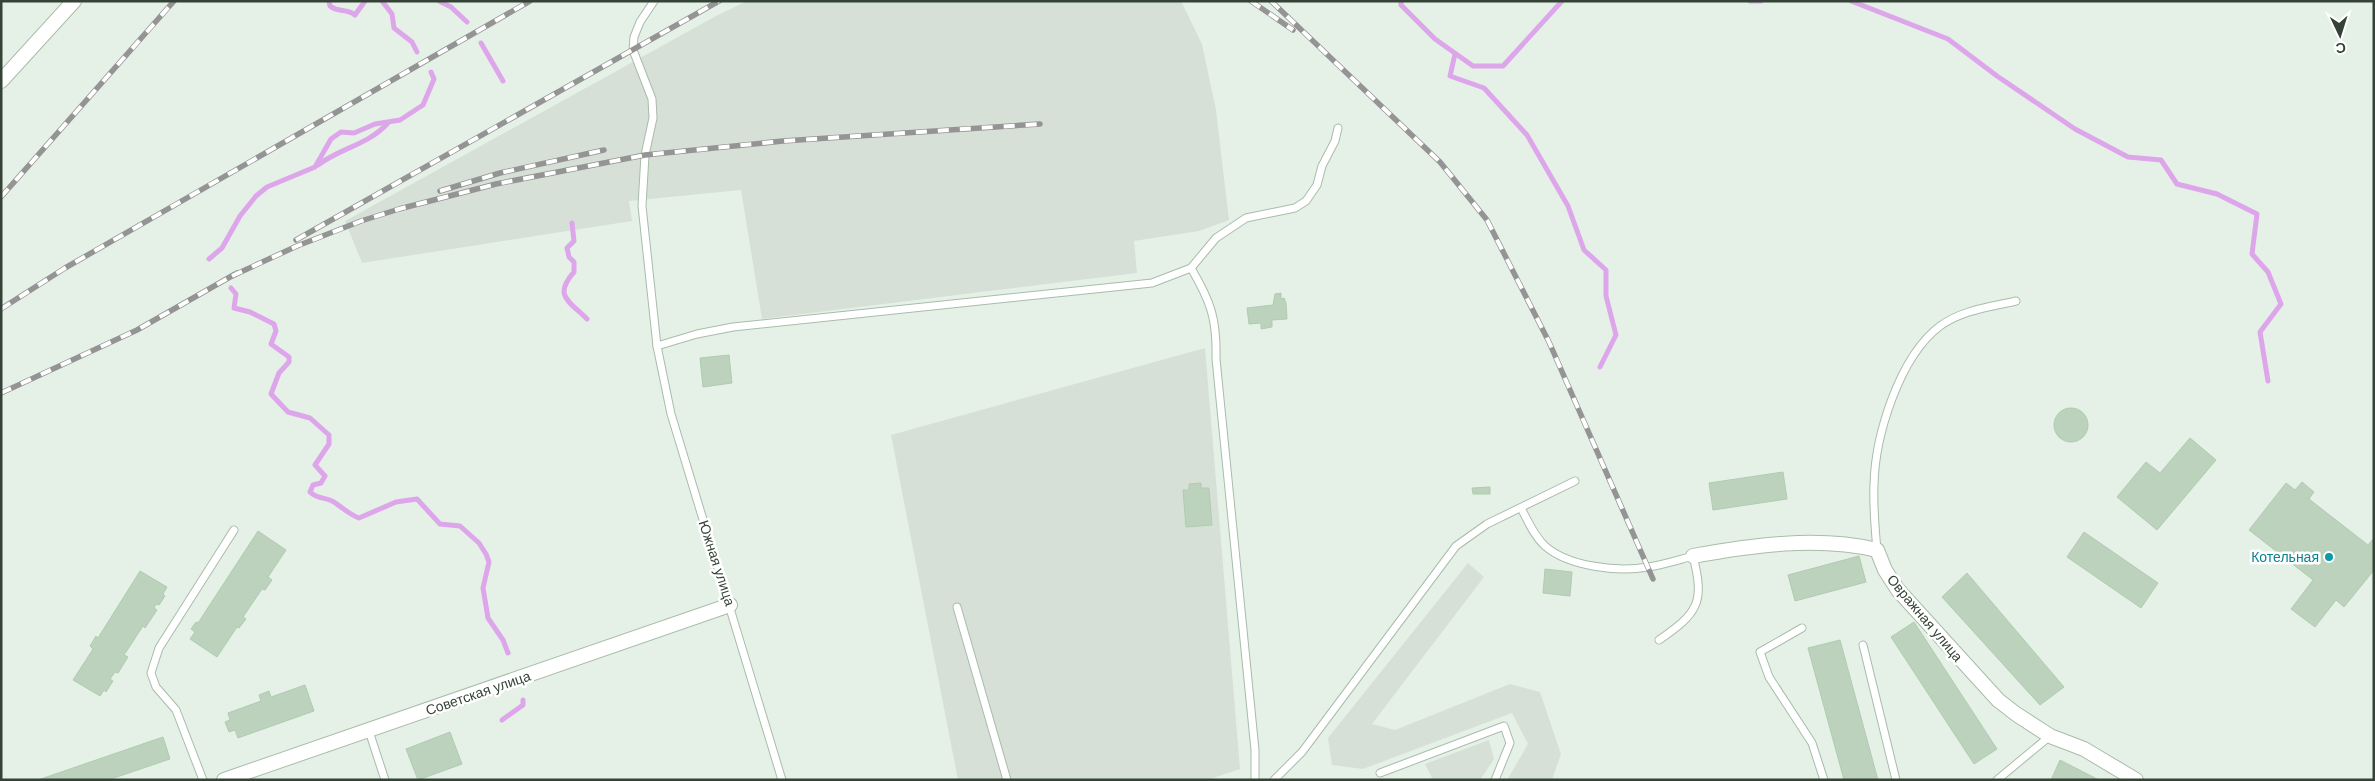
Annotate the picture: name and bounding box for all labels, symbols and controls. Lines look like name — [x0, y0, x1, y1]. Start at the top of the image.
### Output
north arrow — [2315, 10, 2365, 60]
text: С — [2335, 39, 2347, 57]
street label: Южная улица — [695, 518, 739, 608]
place label: Котельная — [2251, 548, 2319, 566]
marker: Котельная — [2323, 551, 2335, 563]
street label: Овражная улица — [1883, 571, 1967, 666]
street label: Советская улица — [423, 667, 533, 719]

